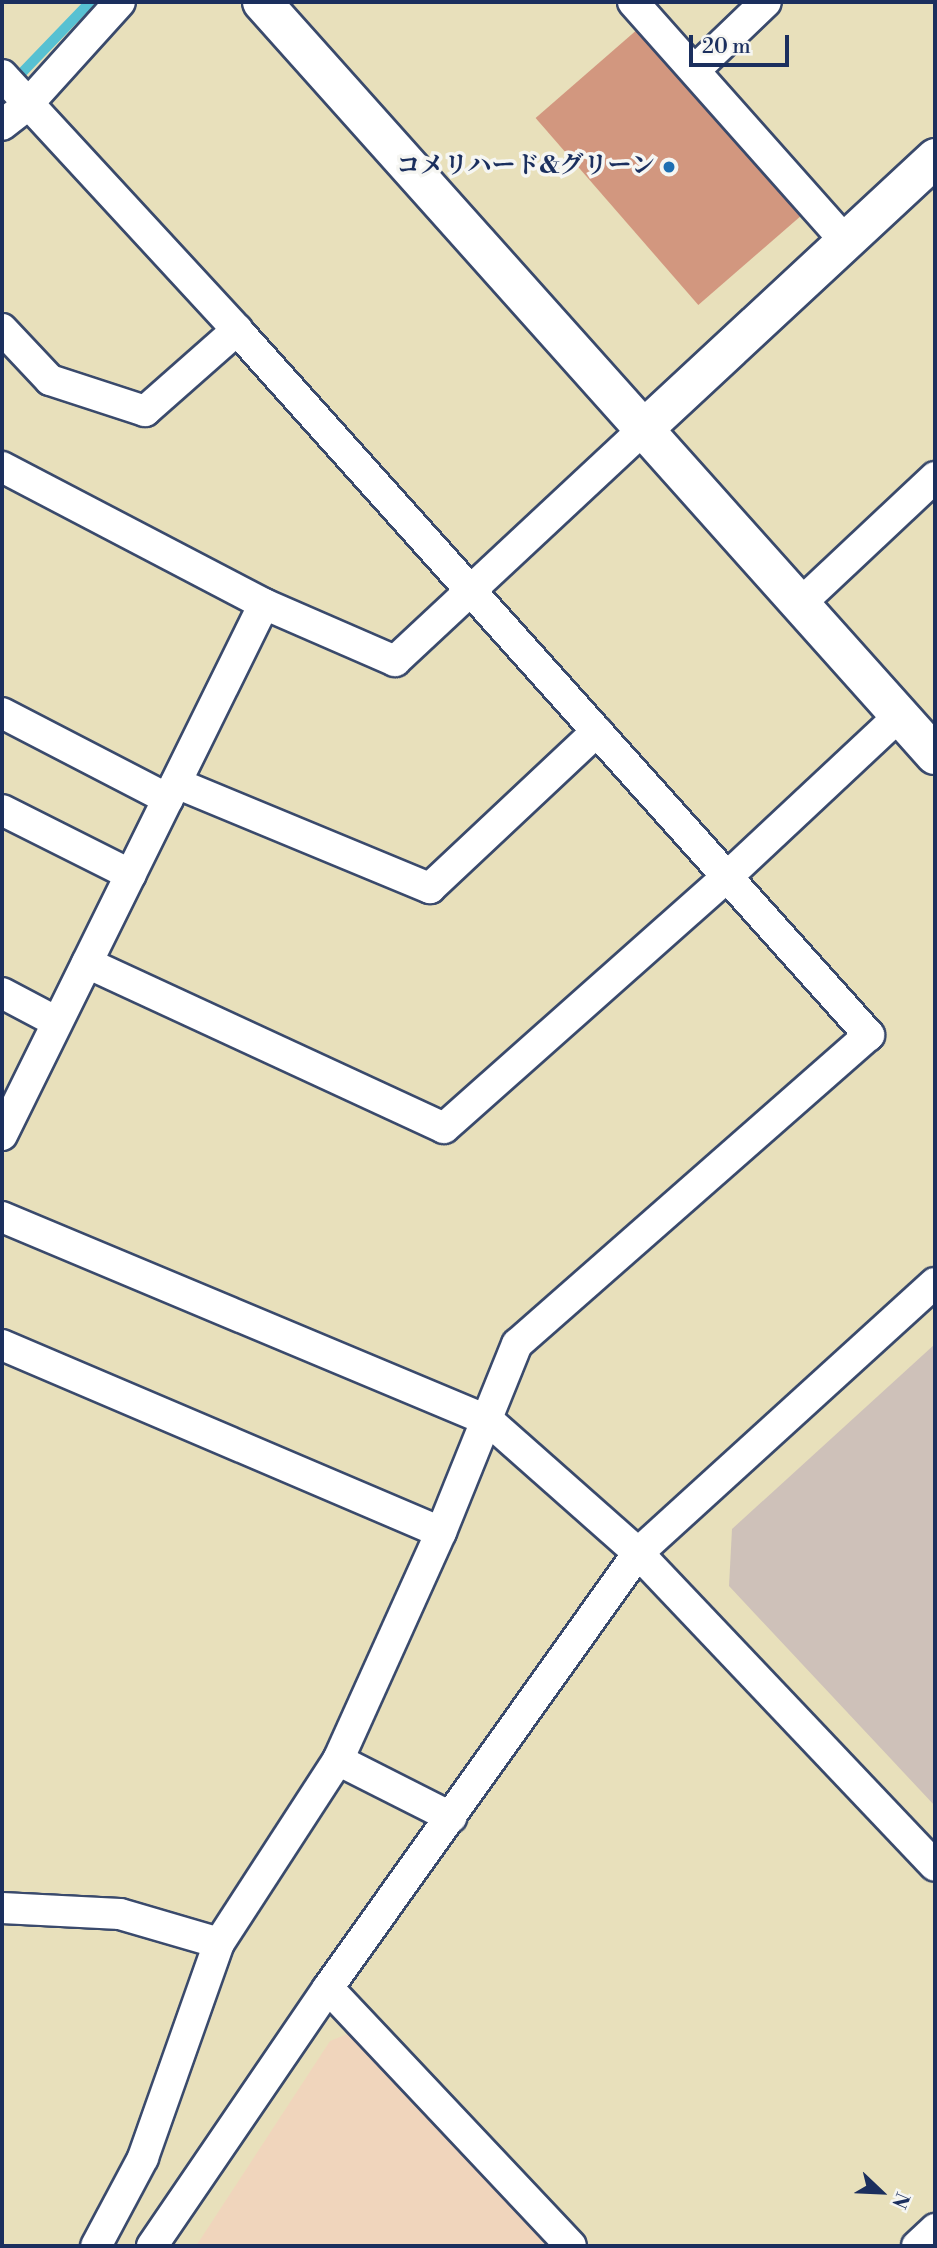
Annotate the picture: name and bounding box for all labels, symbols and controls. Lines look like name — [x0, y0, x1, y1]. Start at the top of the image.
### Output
scale bar — [692, 21, 792, 65]
text: 20 m — [702, 34, 751, 60]
place label: コメリハード&グリーン — [395, 153, 655, 181]
marker: コメリハード&グリーン — [661, 159, 677, 175]
north arrow — [846, 2157, 916, 2227]
text: N — [886, 2189, 914, 2212]

